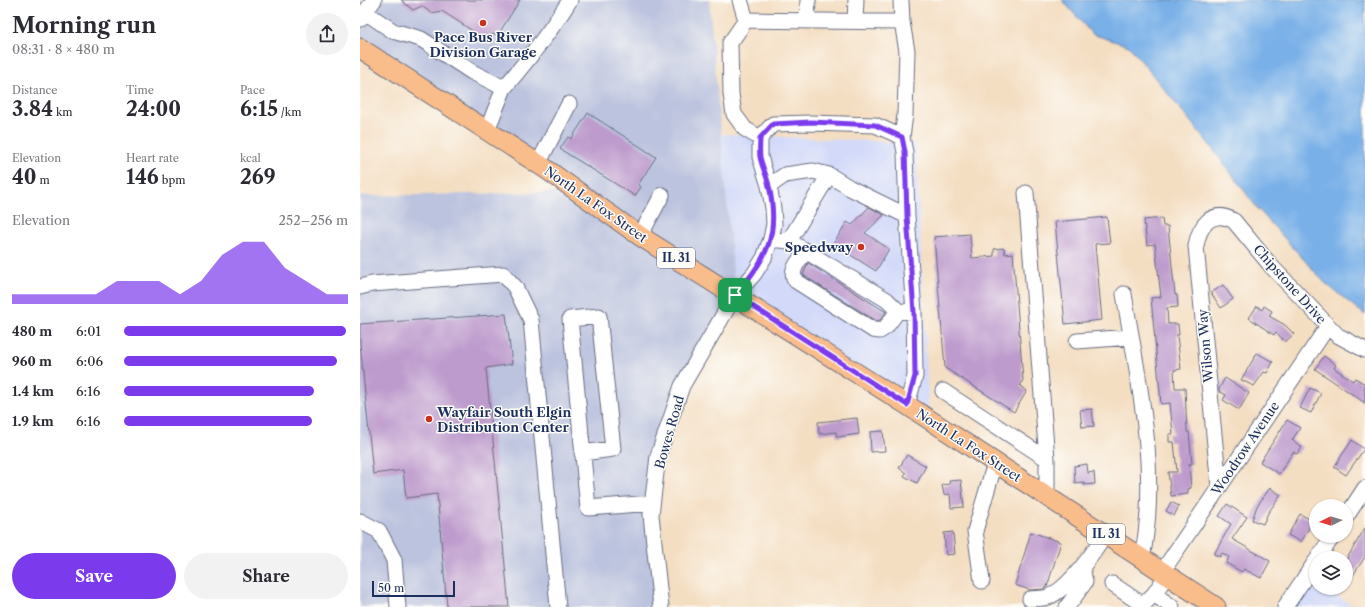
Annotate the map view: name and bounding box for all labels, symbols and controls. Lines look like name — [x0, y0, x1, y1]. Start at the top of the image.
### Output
text: Morning run — [12, 12, 156, 39]
button: share — [306, 13, 348, 55]
marker: Pace Bus River Division Garage — [478, 18, 488, 28]
place label: Pace Bus River Division Garage — [430, 29, 537, 60]
text: 08:31 · 8 × 480 m — [12, 41, 115, 57]
text: Distance — [12, 83, 58, 97]
text: Time — [126, 83, 154, 97]
text: Pace — [240, 83, 265, 97]
text: 3.84 — [12, 97, 53, 121]
text: 24:00 — [126, 97, 181, 121]
text: 6:15 — [240, 97, 278, 121]
text: km — [53, 105, 73, 119]
text: /km — [278, 105, 301, 119]
text: Elevation — [12, 151, 61, 165]
text: Heart rate — [126, 151, 179, 165]
text: kcal — [240, 151, 261, 165]
street label: North La Fox Street — [541, 162, 651, 246]
text: 40 — [12, 165, 37, 189]
text: 146 — [126, 165, 159, 189]
text: 269 — [240, 165, 276, 189]
text: m — [37, 173, 50, 187]
text: bpm — [159, 173, 185, 187]
text: Elevation — [12, 212, 70, 228]
text: 252–256 m — [279, 212, 348, 228]
place label: Speedway — [785, 239, 854, 255]
street label: Chipstone Drive — [1250, 241, 1330, 327]
marker: Speedway — [856, 242, 866, 252]
road number: IL 31 — [657, 248, 695, 268]
pin — [718, 278, 752, 312]
icon: arrive — [724, 284, 746, 306]
street label: Wilson Way — [1194, 308, 1216, 384]
text: 480 m — [12, 323, 52, 339]
text: 6:01 — [76, 323, 101, 339]
text: 960 m — [12, 353, 52, 369]
text: 6:06 — [76, 353, 103, 369]
text: 1.4 km — [12, 383, 54, 399]
text: 6:16 — [76, 383, 100, 399]
street label: Bowes Road — [651, 393, 687, 471]
street label: Woodrow Avenue — [1207, 398, 1282, 499]
place label: Wayfair South Elgin Distribution Center — [436, 404, 571, 435]
street label: North La Fox Street — [914, 405, 1025, 485]
text: 1.9 km — [12, 413, 54, 429]
text: 6:16 — [76, 413, 100, 429]
marker: Wayfair South Elgin Distribution Center — [424, 414, 434, 424]
north arrow — [1309, 499, 1353, 543]
map controls — [1309, 499, 1353, 595]
road number: IL 31 — [1087, 524, 1125, 544]
button: layers — [1309, 551, 1353, 595]
button: Save — [12, 553, 176, 599]
button: Share — [184, 553, 348, 599]
scale bar — [372, 579, 455, 598]
text: 50 m — [378, 581, 404, 595]

